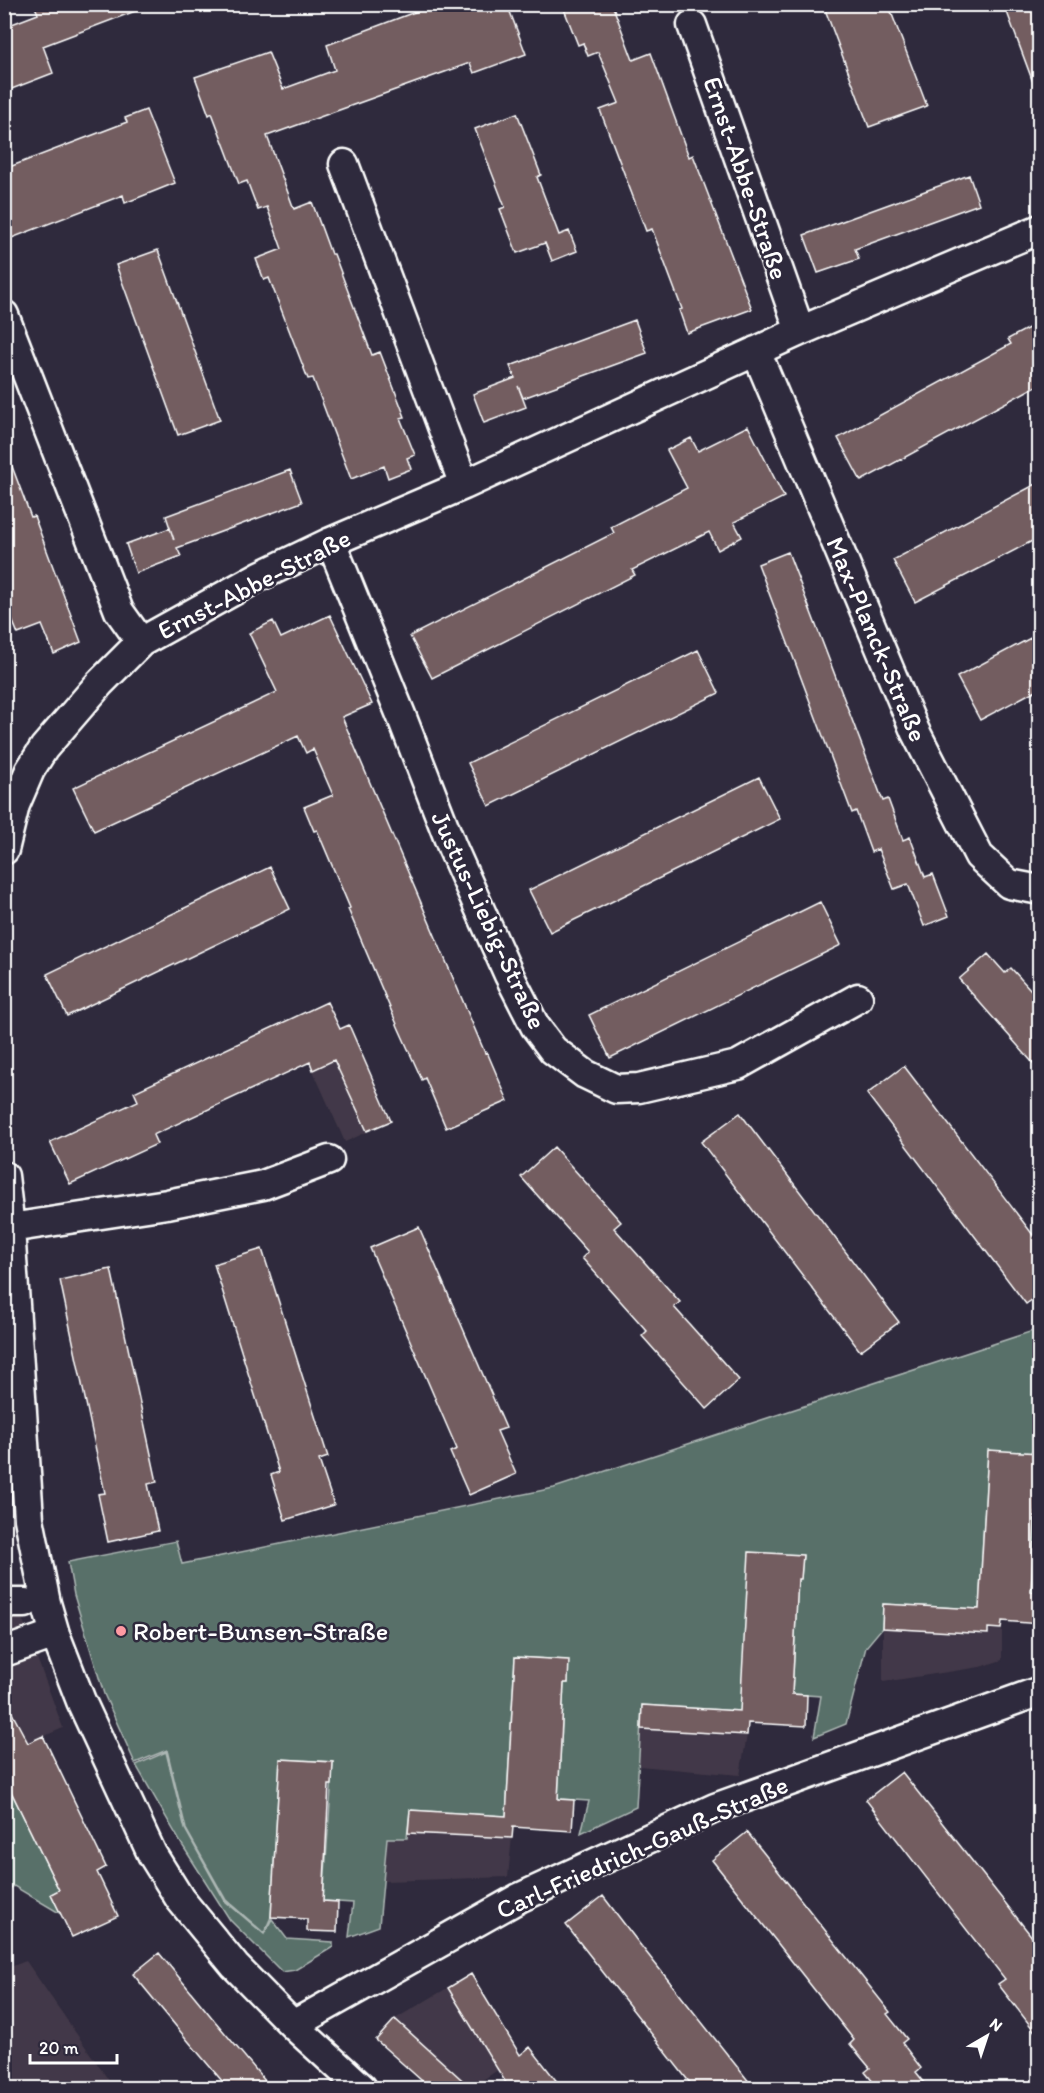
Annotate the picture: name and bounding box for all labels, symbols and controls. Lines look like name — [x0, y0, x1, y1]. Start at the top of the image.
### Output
street label: Ernst-Abbe-Straße — [696, 72, 796, 284]
street label: Ernst-Abbe-Straße — [152, 522, 356, 646]
street label: Max-Planck-Straße — [819, 532, 935, 746]
street label: Justus-Liebig-Straße — [424, 806, 554, 1034]
place label: Robert-Bunsen-Straße — [133, 1615, 388, 1647]
marker: Robert-Bunsen-Straße — [114, 1624, 128, 1638]
street label: Carl-Friedrich-Gauß-Straße — [491, 1768, 793, 1926]
north arrow — [957, 2006, 1017, 2066]
text: N — [986, 2014, 1006, 2036]
scale bar — [30, 2027, 117, 2065]
text: 20 m — [39, 2037, 79, 2059]

